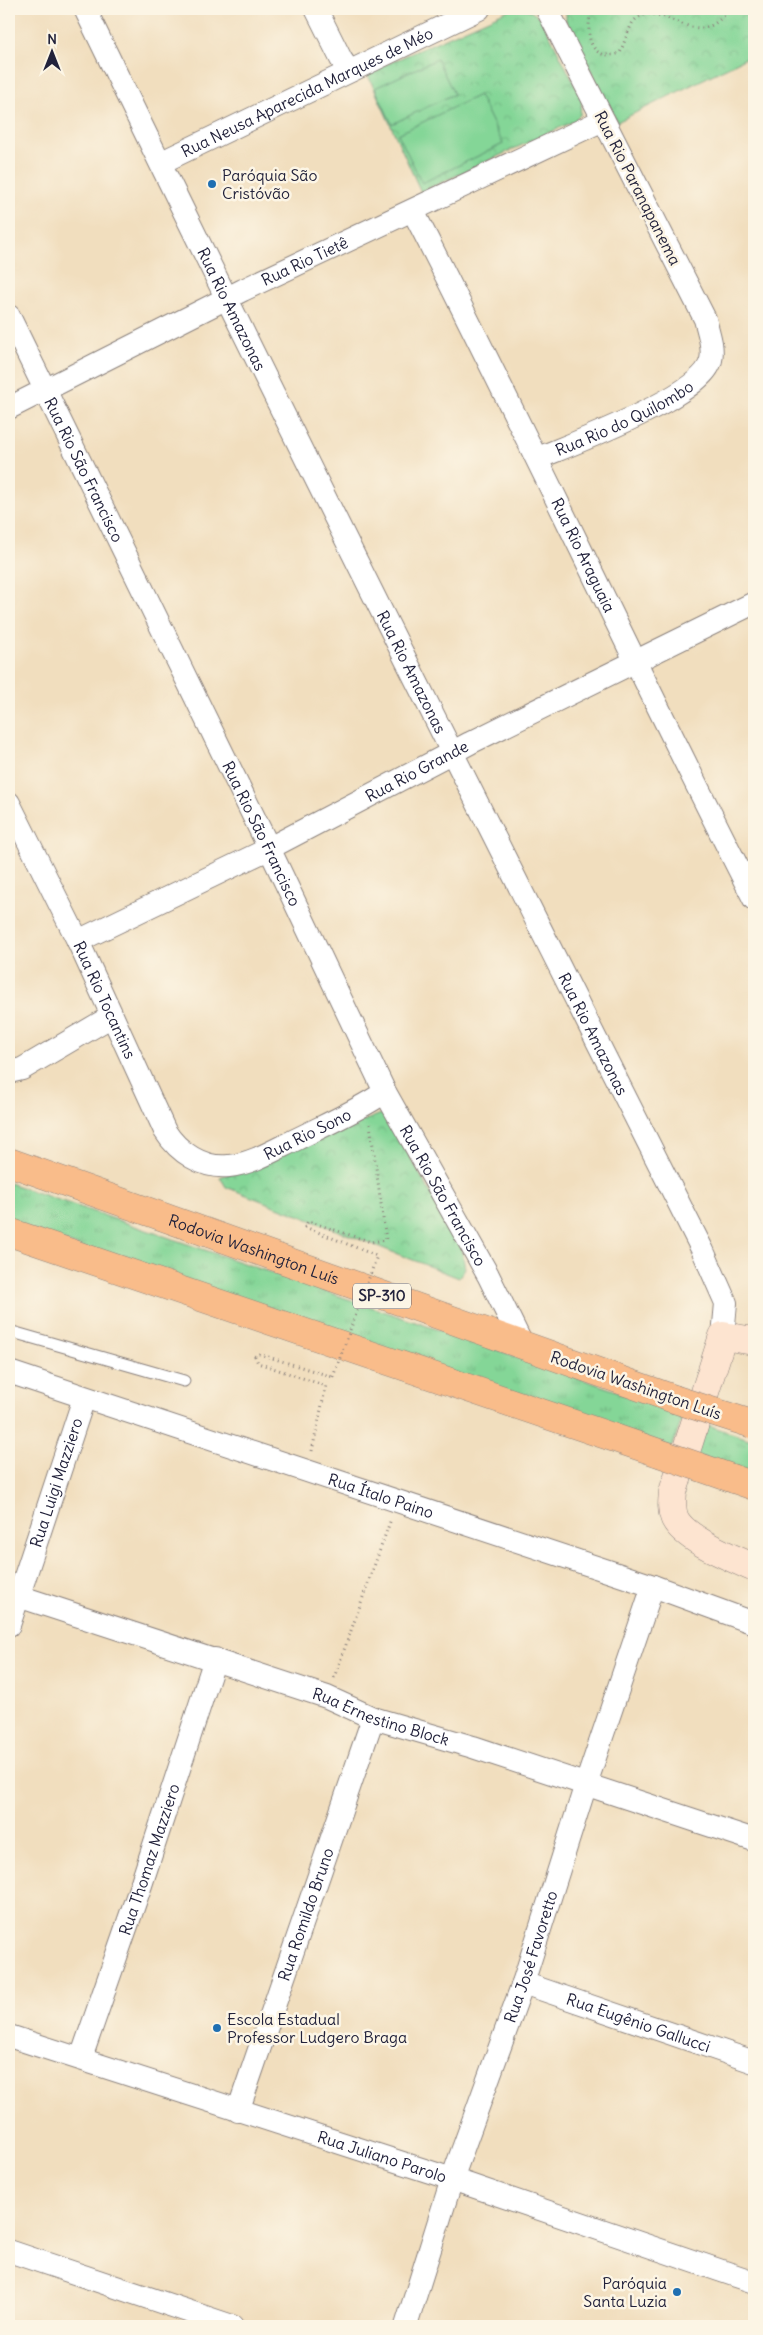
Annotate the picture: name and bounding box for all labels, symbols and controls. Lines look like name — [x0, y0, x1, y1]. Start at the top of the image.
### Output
street label: Rua Neusa Aparecida Marques de Méo — [178, 23, 436, 161]
north arrow — [28, 28, 78, 78]
text: N — [47, 30, 57, 48]
street label: Rua Rio Paranapanema — [590, 108, 686, 268]
place label: Paróquia São Cristóvão — [222, 165, 317, 203]
marker: Paróquia São Cristóvão — [206, 178, 218, 190]
street label: Rua Rio Tietê — [258, 232, 351, 290]
street label: Rua Rio Amazonas — [193, 244, 270, 374]
street label: Rua Rio do Quilombo — [552, 376, 697, 460]
street label: Rua Rio São Francisco — [40, 394, 128, 545]
street label: Rua Rio Araguaia — [547, 495, 620, 615]
street label: Rua Rio Amazonas — [373, 607, 451, 737]
street label: Rua Rio Grande — [362, 736, 471, 806]
street label: Rua Rio São Francisco — [218, 758, 305, 909]
street label: Rua Rio Tocantins — [69, 938, 140, 1062]
street label: Rua Rio Amazonas — [554, 969, 633, 1098]
street label: Rua Rio Sono — [260, 1104, 354, 1164]
street label: Rua Rio São Francisco — [396, 1121, 491, 1270]
street label: Rodovia Washington Luís — [166, 1210, 342, 1289]
road number: SP-310 — [353, 1284, 411, 1308]
street label: Rodovia Washington Luís — [548, 1346, 724, 1424]
street label: Rua Luigi Mazziero — [25, 1415, 87, 1550]
street label: Rua Ítalo Paino — [326, 1469, 436, 1522]
street label: Rua Ernestino Block — [310, 1683, 451, 1750]
street label: Rua Thomaz Mazziero — [114, 1781, 184, 1938]
street label: Rua Romildo Bruno — [273, 1845, 338, 1983]
street label: Rua José Favoretto — [499, 1888, 562, 2025]
street label: Rua Eugênio Gallucci — [564, 1989, 713, 2056]
place label: Escola Estadual Professor Ludgero Braga — [227, 2009, 407, 2047]
marker: Escola Estadual Professor Ludgero Braga — [211, 2022, 223, 2034]
street label: Rua Juliano Parolo — [315, 2126, 449, 2187]
place label: Paróquia Santa Luzia — [583, 2273, 667, 2311]
marker: Paróquia Santa Luzia — [671, 2286, 683, 2298]

